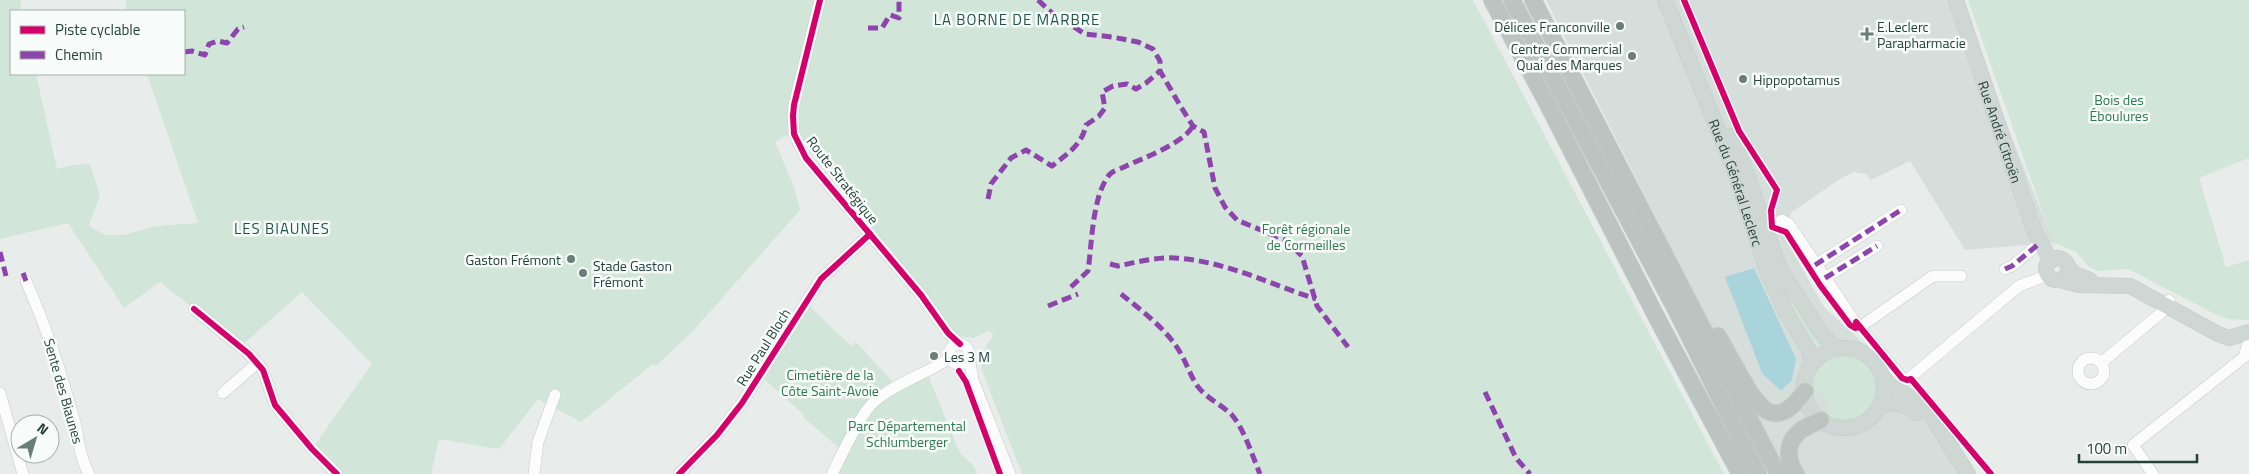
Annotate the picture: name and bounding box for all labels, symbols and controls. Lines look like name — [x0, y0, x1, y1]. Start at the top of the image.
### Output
district label: LA BORNE DE MARBRE — [934, 8, 1100, 31]
legend — [10, 10, 185, 75]
place label: Délices Franconville — [1494, 16, 1610, 37]
place label: E.Leclerc Parapharmacie — [1877, 16, 1966, 53]
text: Piste cyclable — [55, 18, 140, 41]
marker: Délices Franconville — [1614, 20, 1626, 32]
marker: E.Leclerc Parapharmacie — [1861, 28, 1873, 40]
place label: Centre Commercial Quai des Marques — [1511, 38, 1622, 75]
text: Chemin — [55, 43, 103, 66]
marker: Centre Commercial Quai des Marques — [1626, 50, 1638, 62]
place label: Hippopotamus — [1753, 69, 1840, 90]
marker: Hippopotamus — [1737, 73, 1749, 85]
street label: Rue André Citroën — [1974, 78, 2028, 186]
park label: Bois des Éboulures — [2090, 89, 2148, 126]
street label: Rue du Général Leclerc — [1704, 116, 1769, 249]
street label: Route Stratégique — [802, 131, 884, 229]
district label: LES BIAUNES — [234, 217, 330, 240]
park label: Forêt régionale de Cormeilles — [1262, 218, 1350, 255]
place label: Gaston Frémont — [466, 249, 561, 270]
marker: Gaston Frémont — [565, 253, 577, 265]
place label: Stade Gaston Frémont — [593, 255, 672, 292]
marker: Stade Gaston Frémont — [577, 267, 589, 279]
street label: Rue Paul Bloch — [731, 304, 795, 390]
street label: Sente des Biaunes — [39, 336, 89, 446]
place label: Les 3 M — [944, 346, 990, 367]
marker: Les 3 M — [928, 350, 940, 362]
park label: Cimetière de la Côte Saint-Avoie — [781, 364, 879, 401]
north arrow — [10, 414, 60, 464]
park label: Parc Départemental Schlumberger — [848, 415, 966, 452]
text: N — [33, 417, 54, 440]
scale bar — [2079, 432, 2196, 464]
text: 100 m — [2086, 437, 2127, 460]

